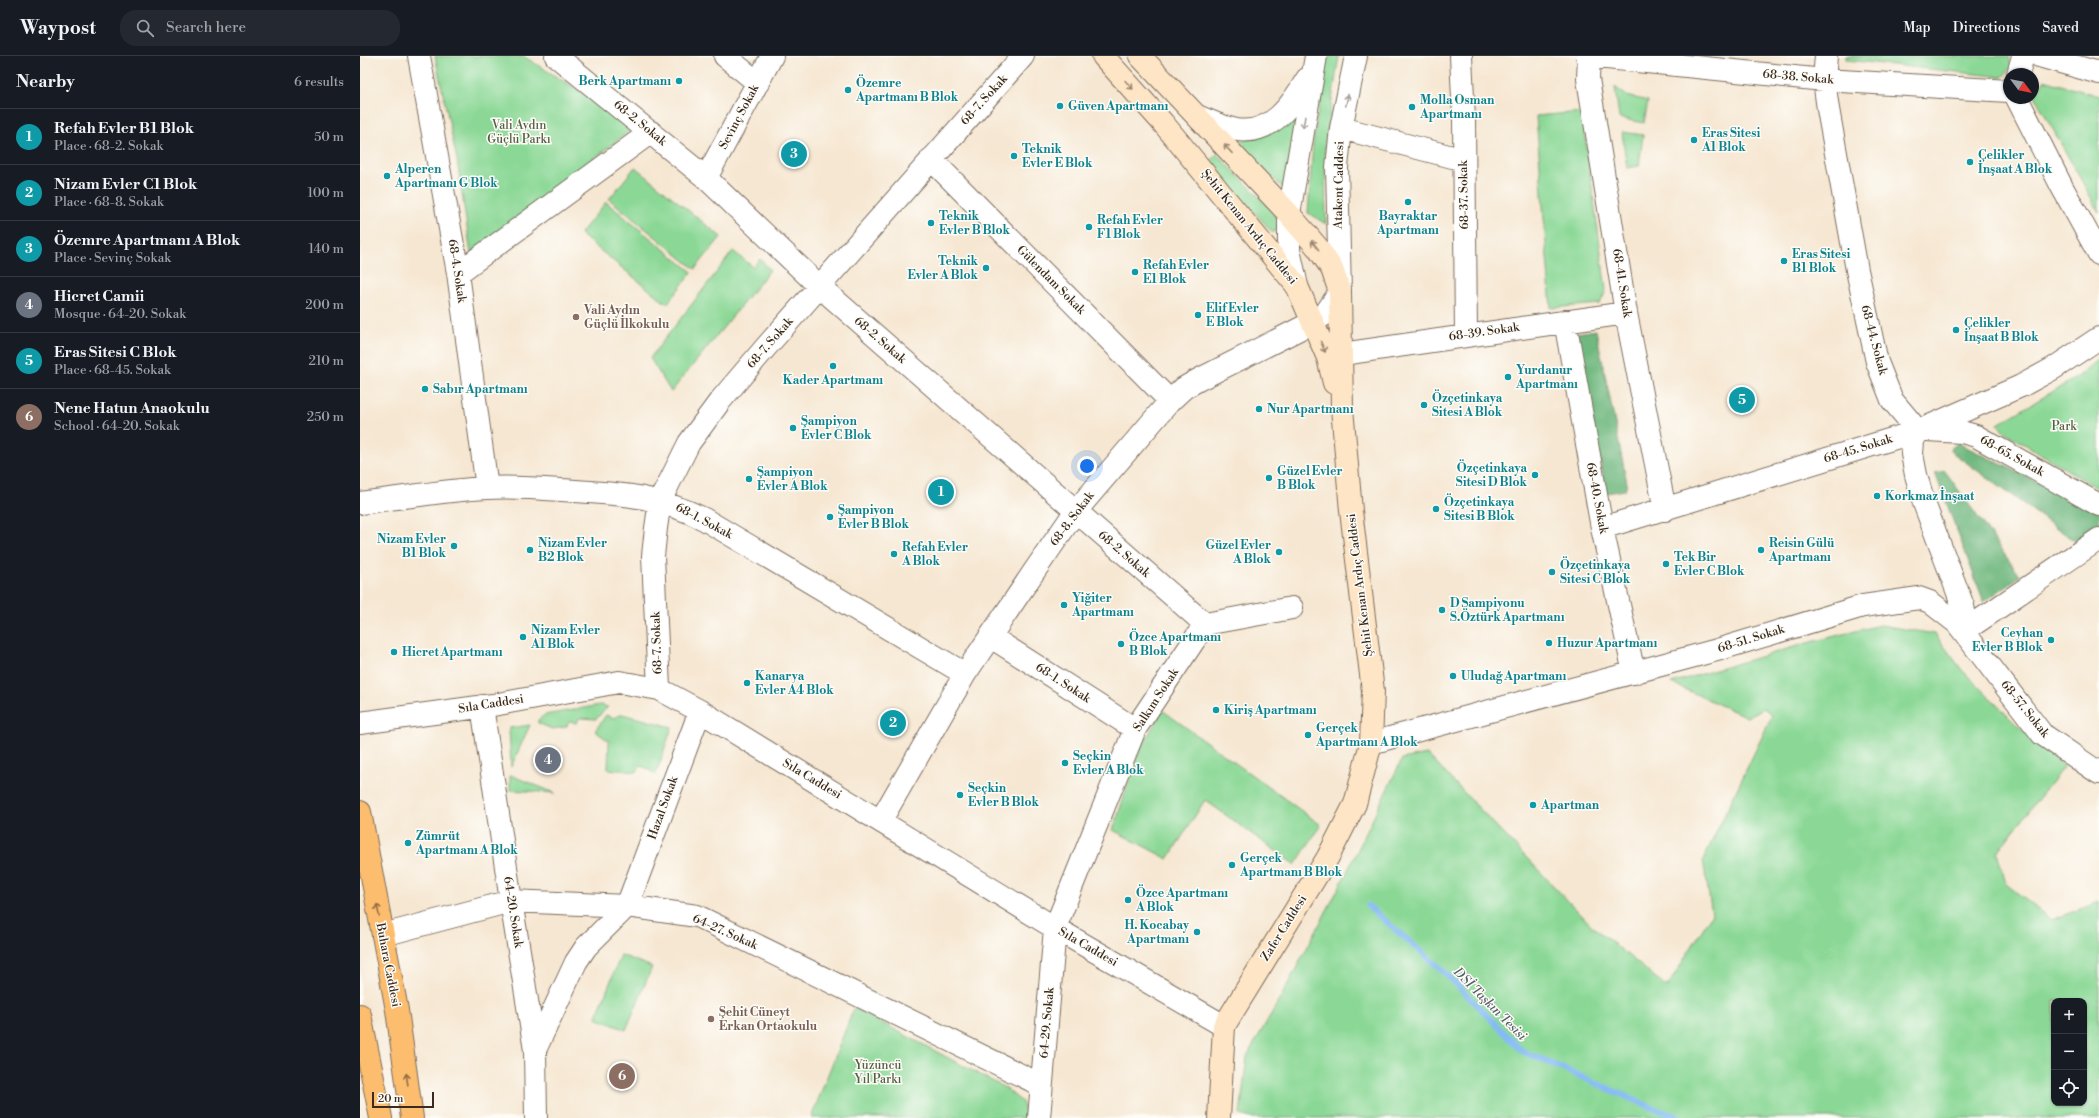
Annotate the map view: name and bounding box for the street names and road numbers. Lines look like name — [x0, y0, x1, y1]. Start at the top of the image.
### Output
street label: 68-38. Sokak — [1762, 66, 1835, 88]
street label: 68-7. Sokak — [957, 71, 1011, 128]
street label: Sevinç Sokak — [716, 81, 763, 152]
street label: 68-2. Sokak — [610, 97, 670, 149]
street label: Atakent Caddesi — [1331, 141, 1347, 230]
street label: 68-37. Sokak — [1456, 160, 1472, 230]
street label: Şehit Kenan Ardıç Caddesi — [1198, 166, 1300, 288]
street label: 68-4. Sokak — [445, 238, 470, 305]
street label: Gülendam Sokak — [1014, 243, 1089, 318]
street label: 68-41. Sokak — [1609, 247, 1635, 319]
street label: 68-44. Sokak — [1857, 303, 1891, 377]
street label: 68-2. Sokak — [851, 313, 910, 367]
street label: 68-7. Sokak — [744, 314, 797, 372]
street label: 68-39. Sokak — [1448, 320, 1521, 344]
street label: 68-45. Sokak — [1822, 431, 1895, 467]
street label: 68-65. Sokak — [1977, 432, 2047, 480]
street label: 68-40. Sokak — [1583, 461, 1611, 536]
street label: 68-8. Sokak — [1047, 488, 1098, 549]
street label: 68-1. Sokak — [673, 500, 736, 543]
street label: Şehit Kenan Ardıç Caddesi — [1344, 513, 1376, 657]
street label: 68-2. Sokak — [1095, 527, 1154, 581]
street label: 68-7. Sokak — [648, 611, 666, 675]
street label: 68-51. Sokak — [1716, 622, 1787, 656]
street label: 68-1. Sokak — [1033, 660, 1094, 707]
street label: Salkım Sokak — [1130, 665, 1182, 734]
street label: 68-57. Sokak — [1997, 677, 2053, 741]
street label: Sıla Caddesi — [457, 691, 525, 717]
street label: Sıla Caddesi — [780, 756, 844, 802]
street label: Hazal Sokak — [645, 774, 682, 842]
street label: 64-20. Sokak — [500, 875, 526, 949]
street label: Zafer Caddesi — [1258, 892, 1310, 964]
street label: 64-27. Sokak — [690, 911, 761, 953]
street label: Buhara Caddesi — [372, 921, 404, 1008]
street label: Sıla Caddesi — [1056, 924, 1120, 970]
street label: 64-29. Sokak — [1036, 986, 1058, 1059]

